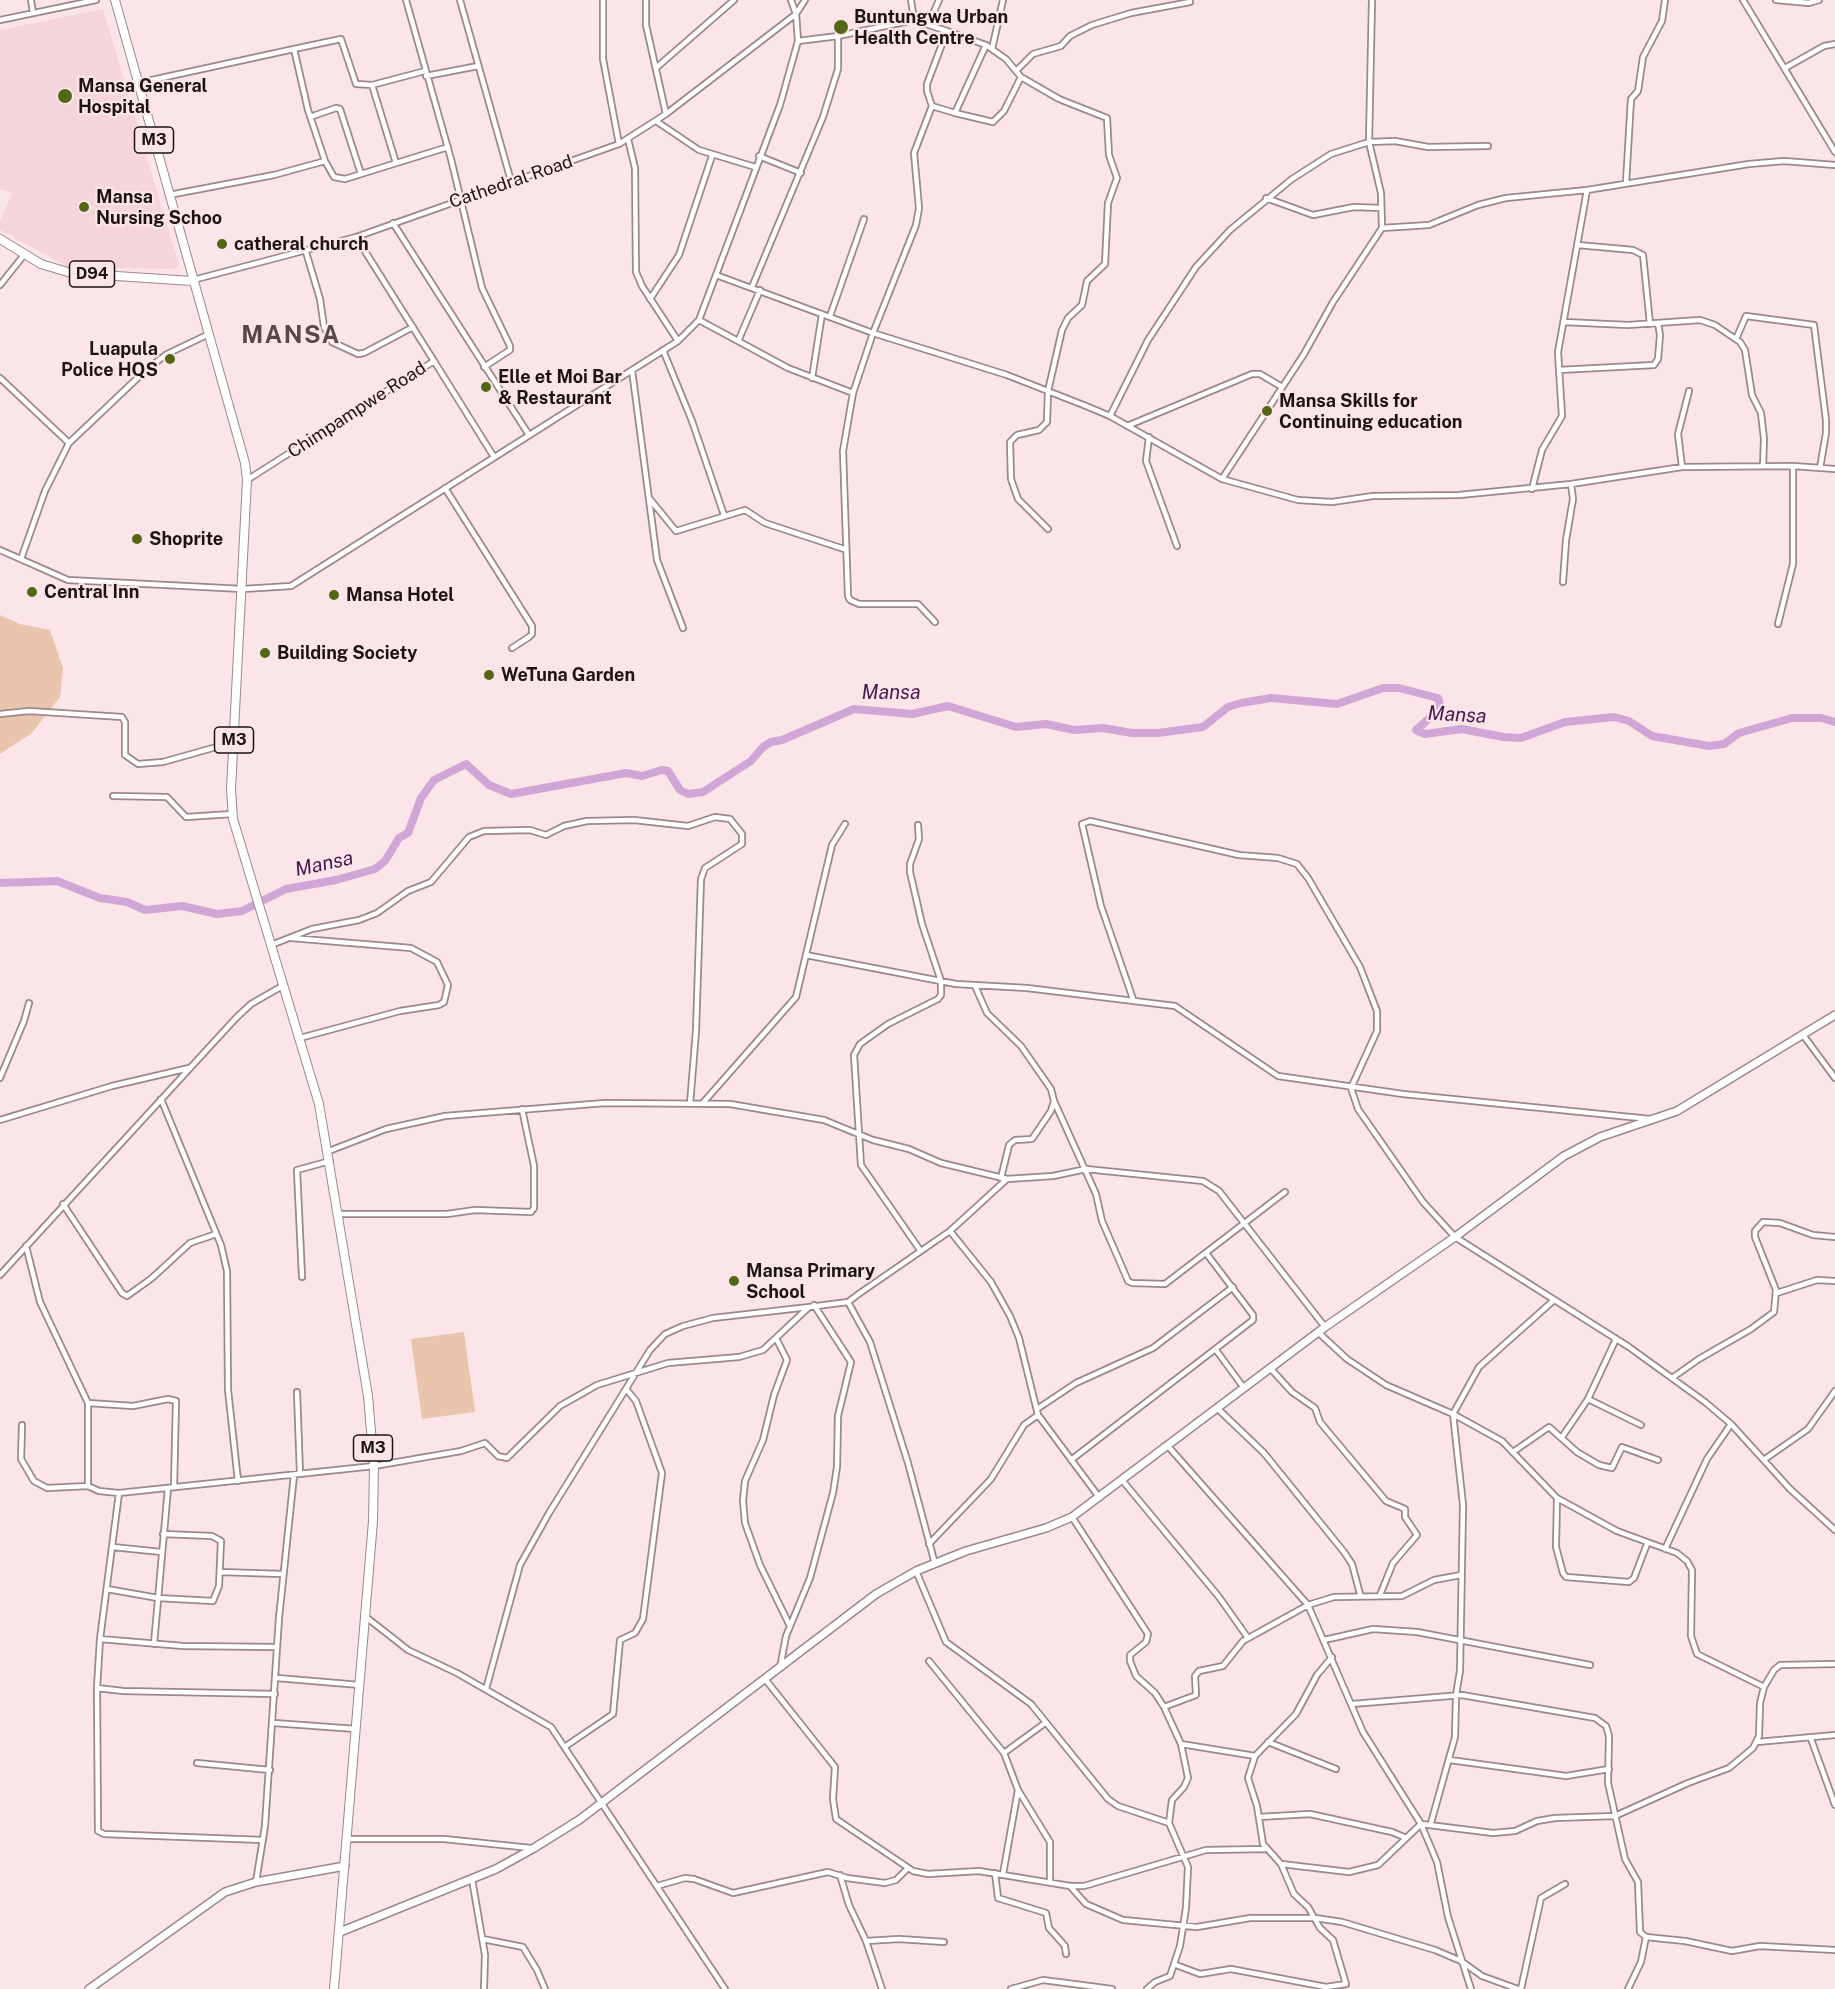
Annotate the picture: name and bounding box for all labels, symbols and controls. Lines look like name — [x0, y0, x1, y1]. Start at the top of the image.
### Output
place label: Buntungwa Urban Health Centre — [854, 6, 1008, 48]
marker: Buntungwa Urban Health Centre — [832, 18, 850, 36]
place label: Mansa General Hospital — [78, 75, 207, 118]
marker: Mansa General Hospital — [56, 87, 74, 105]
road number: M3 — [134, 127, 174, 153]
street label: Cathedral Road — [446, 151, 576, 213]
place label: Mansa Nursing Schoo — [96, 186, 222, 228]
marker: Mansa Nursing Schoo — [77, 200, 91, 214]
place label: catheral church — [234, 233, 369, 255]
marker: catheral church — [215, 237, 229, 251]
road number: D94 — [70, 261, 115, 287]
district label: MANSA — [241, 322, 341, 350]
place label: Luapula Police HQS — [61, 338, 158, 380]
marker: Luapula Police HQS — [163, 352, 177, 366]
street label: Chimpampwe Road — [284, 357, 430, 463]
place label: Elle et Moi Bar & Restaurant — [498, 366, 622, 409]
marker: Elle et Moi Bar & Restaurant — [479, 380, 493, 394]
place label: Mansa Skills for Continuing education — [1279, 390, 1462, 432]
marker: Mansa Skills for Continuing education — [1260, 404, 1274, 418]
place label: Shoprite — [149, 528, 223, 550]
marker: Shoprite — [130, 532, 144, 546]
place label: Central Inn — [44, 581, 139, 603]
place label: Mansa Hotel — [346, 584, 454, 606]
marker: Central Inn — [25, 585, 39, 599]
marker: Mansa Hotel — [327, 588, 341, 602]
place label: Building Society — [277, 642, 417, 664]
marker: Building Society — [258, 646, 272, 660]
place label: WeTuna Garden — [501, 664, 635, 686]
marker: WeTuna Garden — [482, 668, 496, 682]
water label: Mansa — [861, 681, 921, 705]
water label: Mansa — [1427, 701, 1487, 729]
road number: M3 — [214, 727, 254, 753]
water label: Mansa — [293, 846, 355, 882]
place label: Mansa Primary School — [746, 1260, 875, 1302]
marker: Mansa Primary School — [727, 1274, 741, 1288]
road number: M3 — [354, 1435, 392, 1461]

